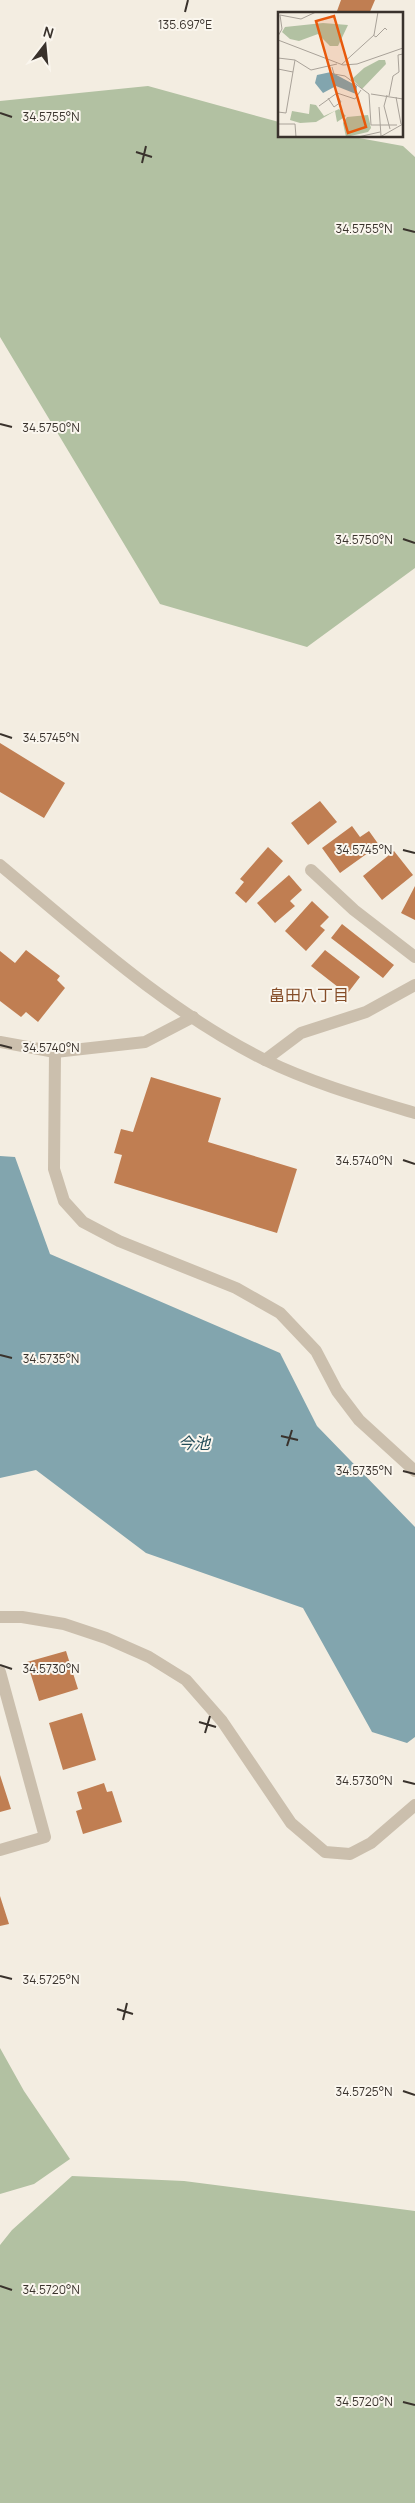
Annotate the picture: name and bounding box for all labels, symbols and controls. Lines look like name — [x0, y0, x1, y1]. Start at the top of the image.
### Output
inset map — [278, 12, 402, 138]
text: 135.697°E — [158, 16, 212, 33]
north arrow — [20, 20, 70, 70]
text: N — [41, 22, 56, 43]
text: 34.5755°N — [23, 108, 79, 125]
text: 34.5755°N — [336, 220, 392, 237]
text: 34.5750°N — [22, 419, 80, 436]
text: 34.5750°N — [335, 531, 393, 548]
text: 34.5745°N — [23, 729, 79, 746]
text: 34.5745°N — [336, 841, 392, 858]
district label: 畠田八丁目 — [269, 984, 349, 1006]
text: 34.5740°N — [23, 1039, 80, 1056]
text: 34.5740°N — [336, 1152, 393, 1169]
text: 34.5735°N — [23, 1350, 79, 1367]
water label: 今池 — [178, 1432, 212, 1454]
text: 34.5735°N — [336, 1462, 392, 1479]
text: 34.5730°N — [22, 1660, 80, 1677]
text: 34.5730°N — [335, 1772, 393, 1789]
text: 34.5725°N — [23, 1971, 79, 1988]
text: 34.5725°N — [336, 2083, 392, 2100]
text: 34.5720°N — [22, 2281, 80, 2298]
text: 34.5720°N — [335, 2393, 393, 2410]

